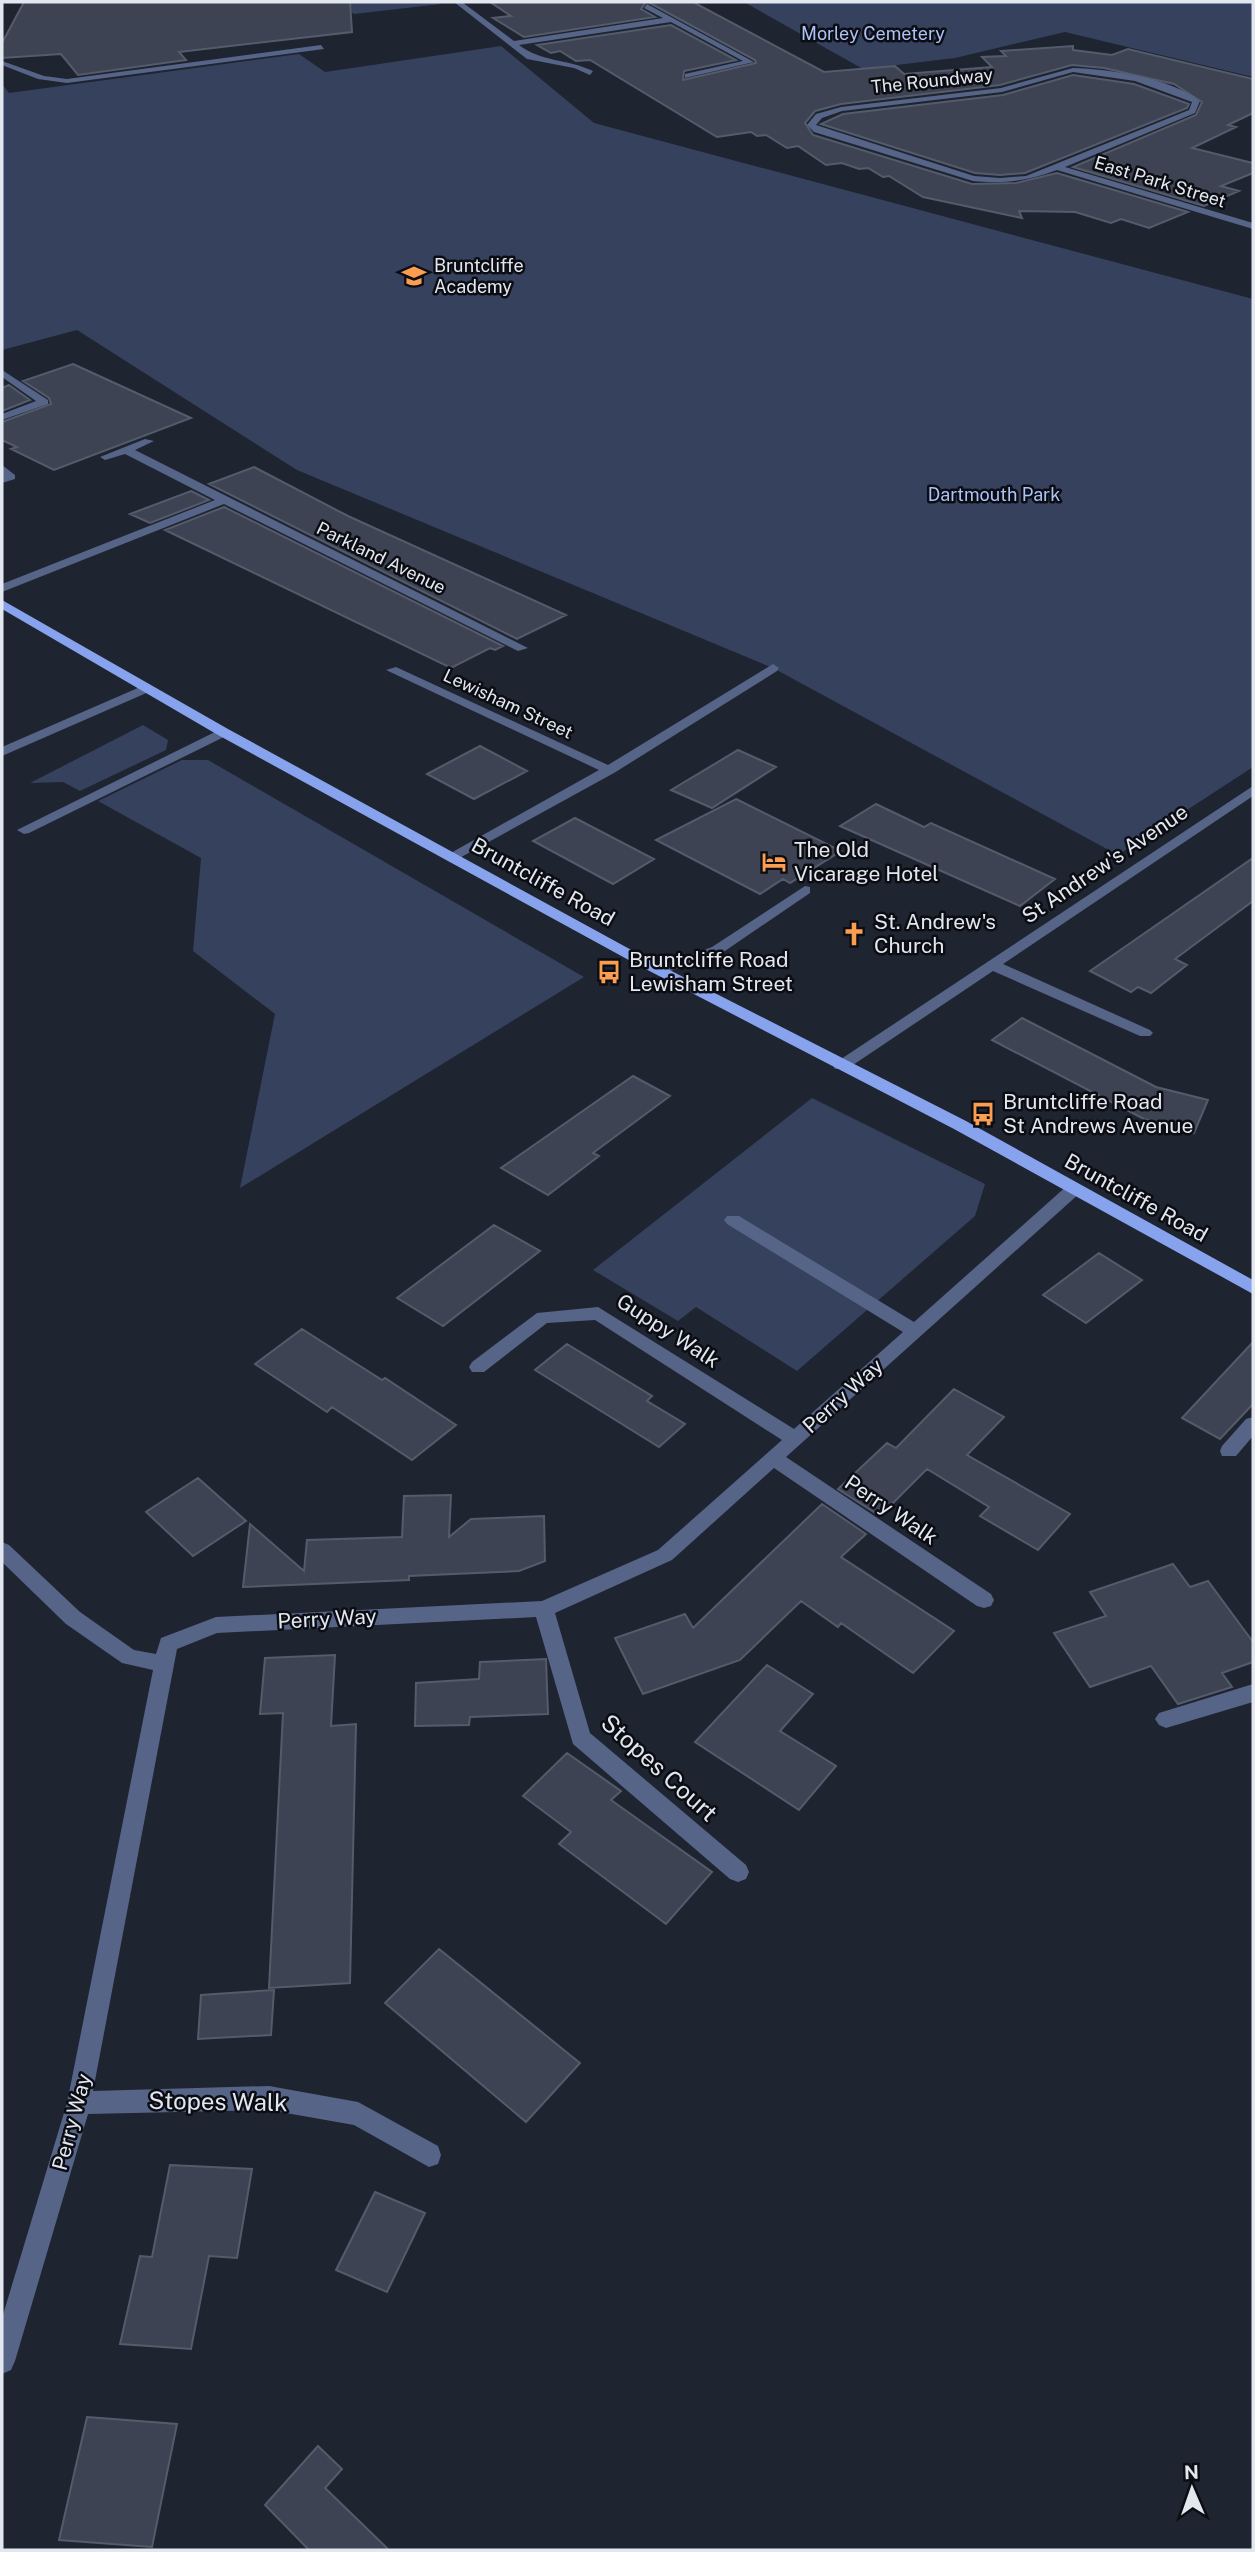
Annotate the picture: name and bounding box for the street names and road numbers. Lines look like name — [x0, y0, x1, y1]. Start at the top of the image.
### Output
street label: The Roundway — [870, 64, 994, 97]
street label: East Park Street — [1092, 152, 1228, 212]
street label: Parkland Avenue — [313, 517, 449, 598]
street label: Lewisham Street — [440, 664, 576, 743]
street label: St Andrew's Avenue — [1017, 799, 1192, 928]
street label: Bruntcliffe Road — [467, 832, 619, 931]
street label: Bruntcliffe Road — [1060, 1148, 1212, 1247]
street label: Guppy Walk — [612, 1288, 724, 1373]
street label: Perry Way — [797, 1353, 888, 1438]
street label: Perry Walk — [840, 1469, 943, 1550]
street label: Perry Way — [277, 1603, 377, 1634]
street label: Stopes Court — [596, 1708, 723, 1827]
street label: Perry Way — [47, 2071, 96, 2173]
street label: Stopes Walk — [148, 2086, 288, 2116]

